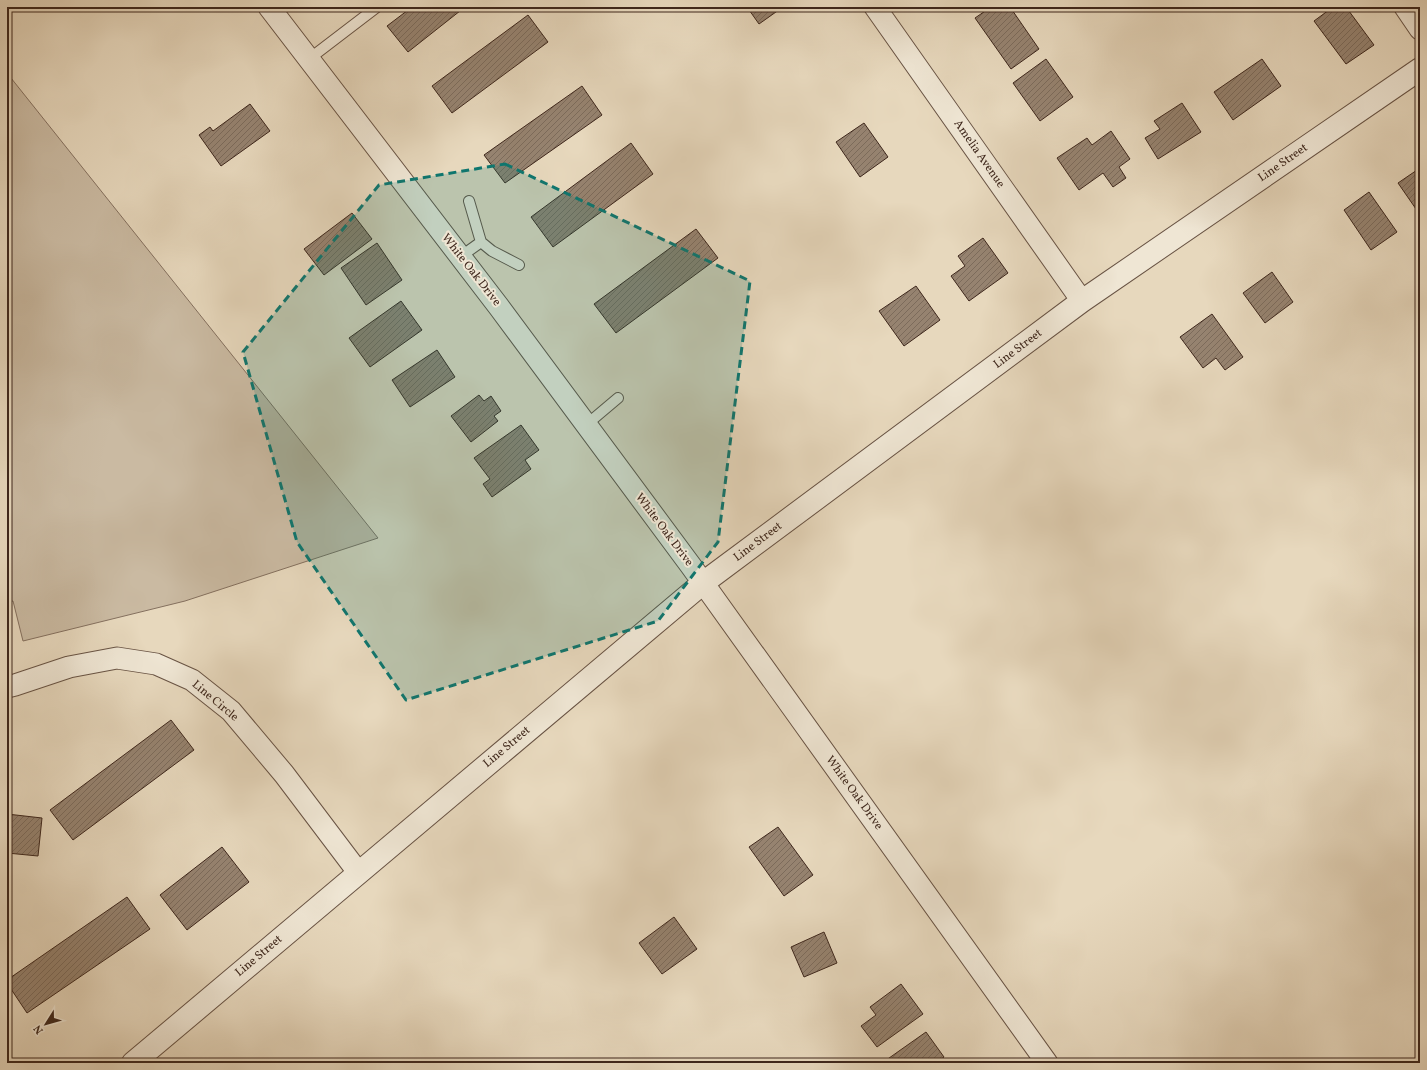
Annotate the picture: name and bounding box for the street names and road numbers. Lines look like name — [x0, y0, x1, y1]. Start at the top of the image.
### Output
street label: Amelia Avenue — [950, 117, 1009, 191]
street label: Line Street — [1255, 140, 1311, 186]
street label: White Oak Drive — [438, 230, 505, 310]
street label: Line Street — [990, 325, 1046, 373]
street label: White Oak Drive — [631, 490, 697, 570]
street label: Line Street — [730, 518, 786, 566]
street label: Line Circle — [188, 677, 242, 725]
street label: Line Street — [480, 723, 534, 771]
street label: White Oak Drive — [822, 753, 886, 833]
street label: Line Street — [232, 932, 286, 980]

